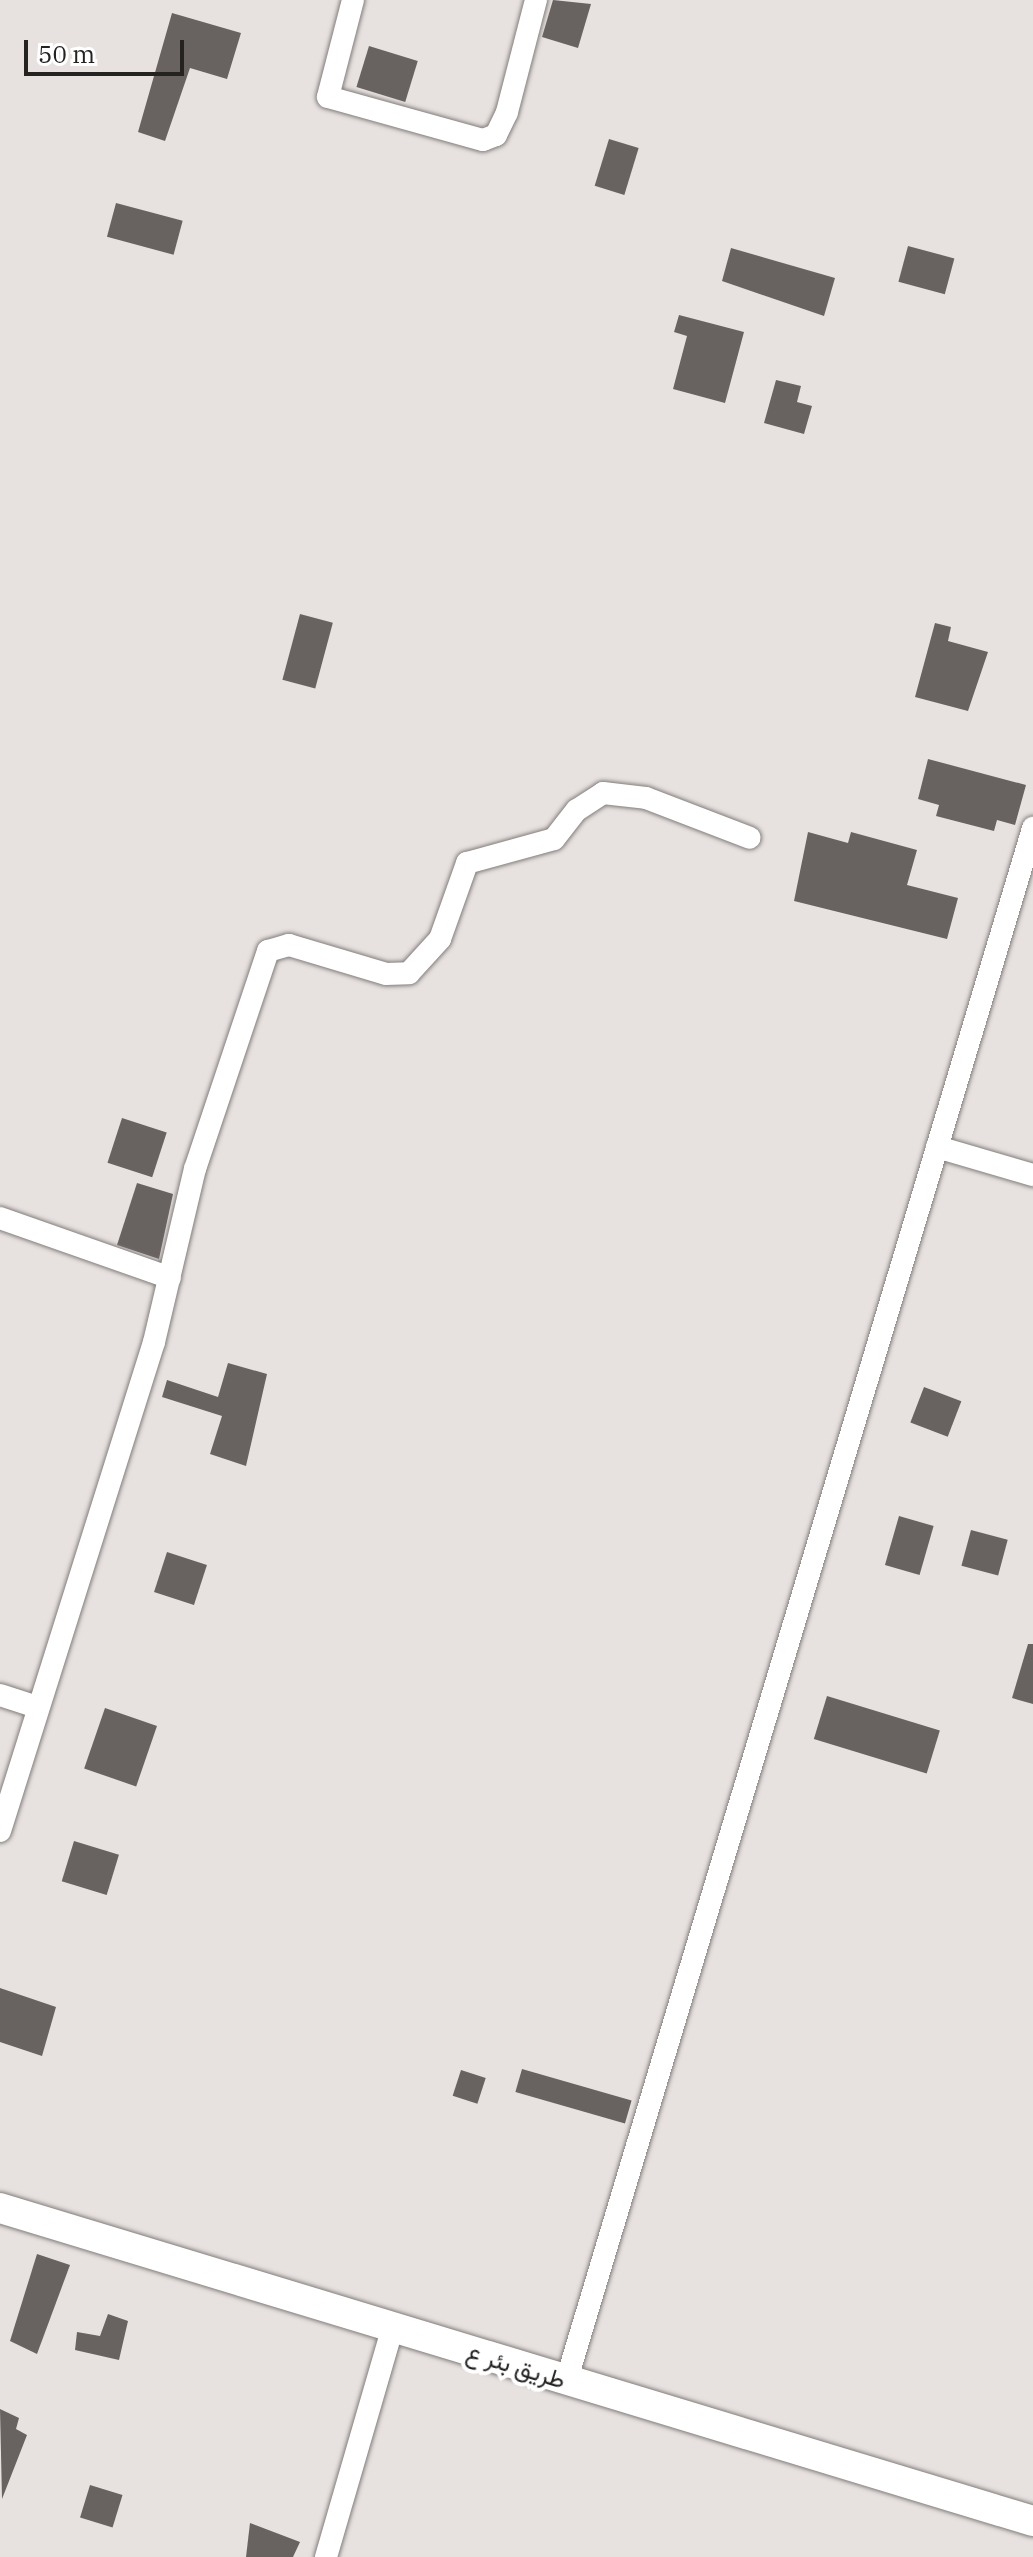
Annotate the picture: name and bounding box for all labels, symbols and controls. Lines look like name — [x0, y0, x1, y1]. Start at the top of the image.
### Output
scale bar — [28, 24, 188, 74]
text: 50 m — [38, 38, 95, 70]
street label: طريق بئر ع — [463, 2337, 569, 2395]

